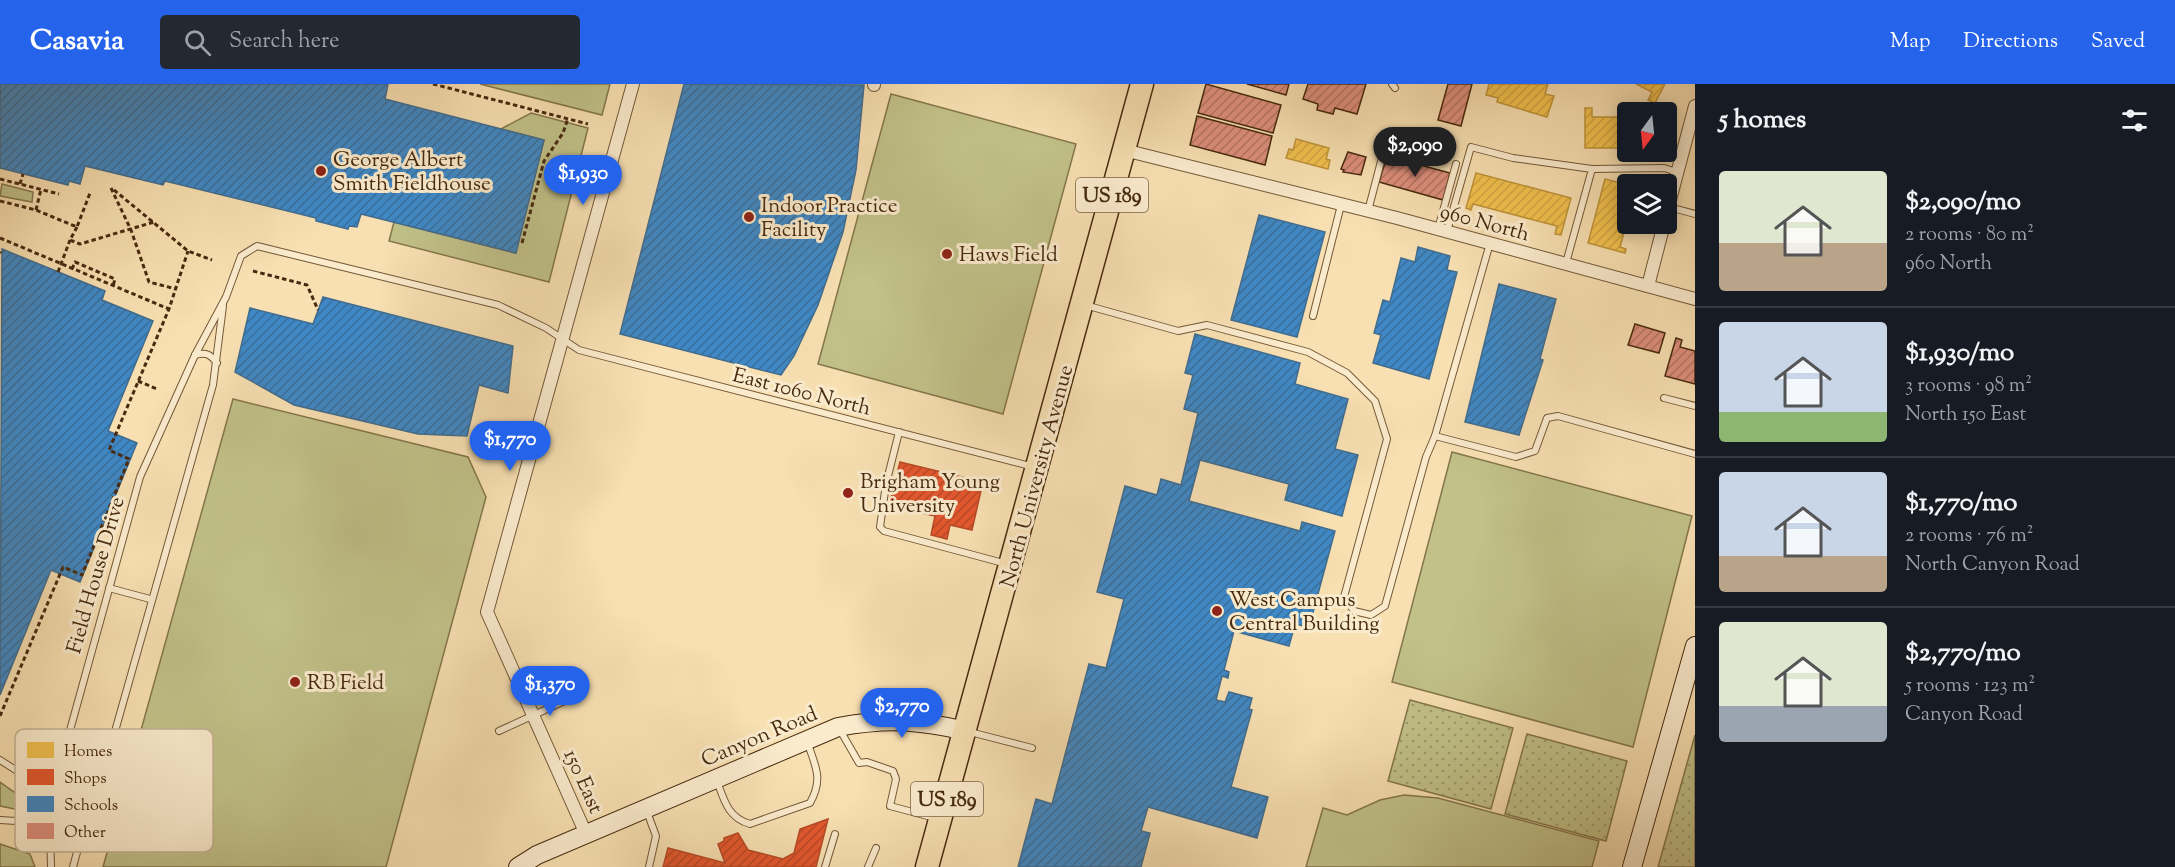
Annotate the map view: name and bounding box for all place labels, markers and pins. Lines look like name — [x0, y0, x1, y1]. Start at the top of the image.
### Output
pin: $2,090 — [1366, 127, 1464, 178]
place label: George Albert Smith Fieldhouse — [333, 146, 491, 200]
pin: $1,930 — [534, 155, 632, 206]
marker: George Albert Smith Fieldhouse — [314, 164, 328, 178]
place label: Indoor Practice Facility — [761, 192, 898, 246]
marker: Indoor Practice Facility — [742, 210, 756, 224]
place label: Haws Field — [959, 241, 1058, 271]
marker: Haws Field — [940, 247, 954, 261]
pin: $1,770 — [461, 421, 559, 472]
place label: Brigham Young University — [860, 468, 1000, 522]
marker: Brigham Young University — [841, 486, 855, 500]
place label: West Campus Central Building — [1229, 586, 1380, 640]
marker: West Campus Central Building — [1210, 604, 1224, 618]
pin: $1,370 — [501, 666, 599, 717]
place label: RB Field — [307, 669, 384, 699]
marker: RB Field — [288, 675, 302, 689]
pin: $2,770 — [853, 688, 951, 739]

